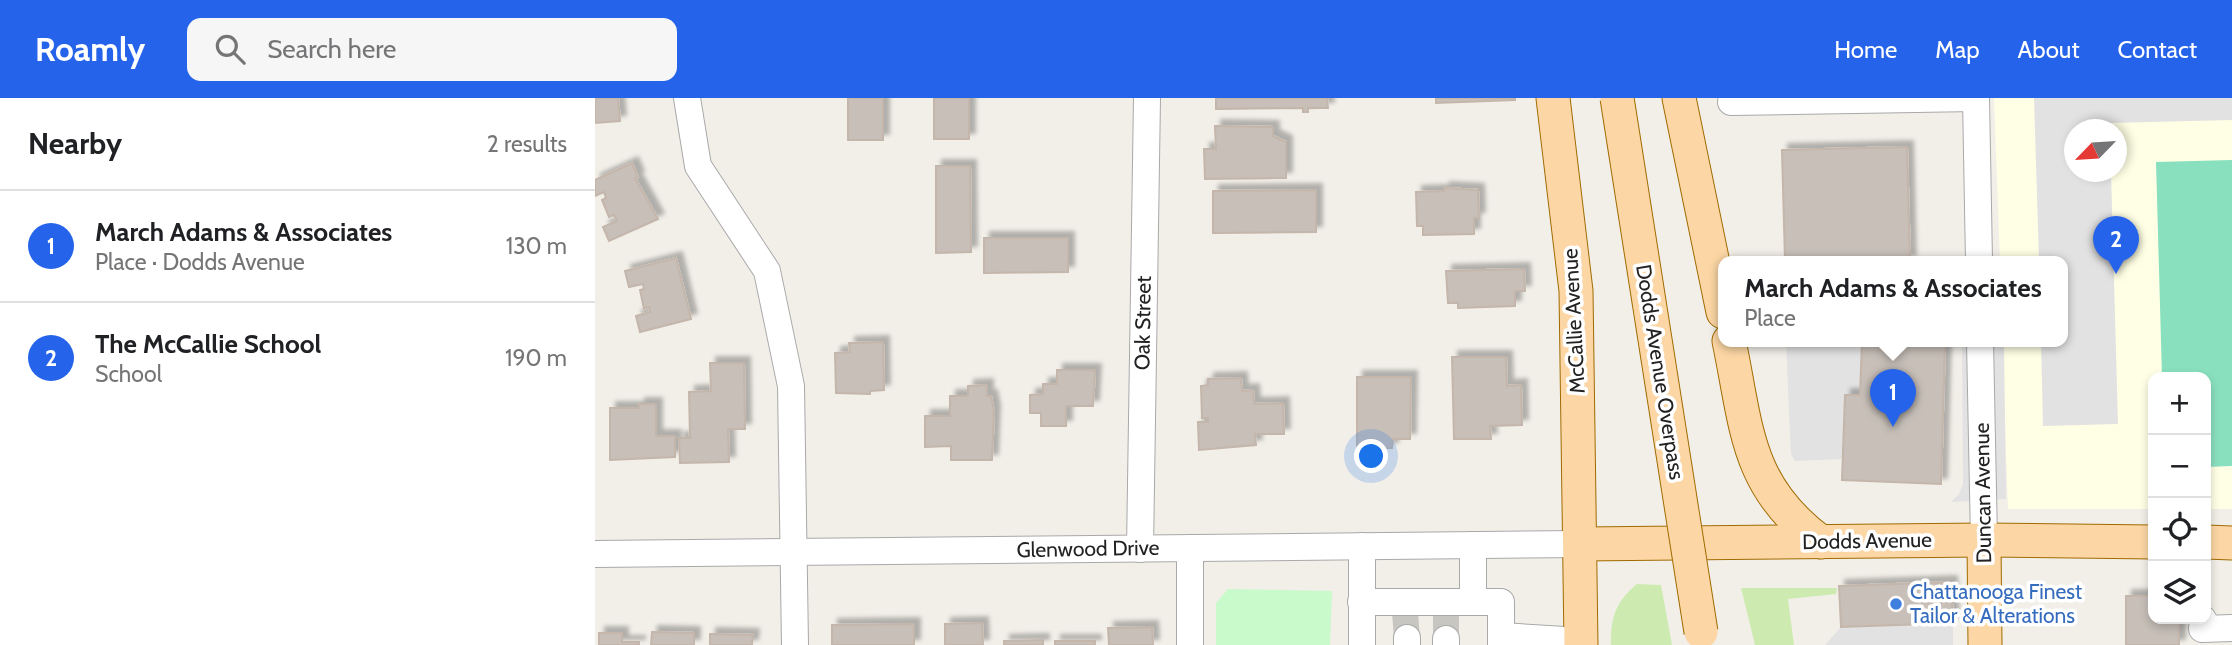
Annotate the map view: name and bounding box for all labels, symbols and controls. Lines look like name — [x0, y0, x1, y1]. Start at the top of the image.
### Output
search box — [187, 18, 677, 81]
text: Roamly — [35, 29, 145, 69]
icon: search — [211, 30, 249, 68]
text: Search here — [267, 33, 396, 65]
text: Home — [1834, 35, 1897, 64]
text: Map — [1935, 35, 1980, 64]
text: About — [2018, 35, 2080, 64]
text: Contact — [2118, 35, 2197, 64]
north arrow — [2064, 119, 2127, 182]
text: Nearby — [28, 125, 122, 162]
text: 2 results — [487, 130, 567, 158]
text: March Adams & Associates — [95, 216, 392, 248]
pin: 2 — [2093, 216, 2139, 274]
text: 1 — [47, 232, 55, 260]
text: 130 m — [506, 232, 567, 260]
street label: McCallie Avenue — [1557, 247, 1590, 394]
text: Place · Dodds Avenue — [95, 248, 305, 276]
popup — [1718, 256, 2068, 347]
street label: Dodds Avenue Overpass — [1631, 263, 1690, 482]
text: March Adams & Associates — [1744, 272, 2042, 304]
street label: Oak Street — [1129, 276, 1156, 370]
text: Place — [1744, 304, 1796, 332]
text: The McCallie School — [95, 328, 321, 360]
text: 2 — [45, 344, 57, 372]
text: 190 m — [505, 344, 567, 372]
text: School — [95, 360, 162, 388]
pin: 1 — [1870, 369, 1916, 427]
map controls — [2148, 372, 2211, 624]
button: + — [2148, 372, 2211, 435]
street label: Duncan Avenue — [1969, 422, 1996, 563]
button: − — [2148, 435, 2211, 498]
your location — [1354, 439, 1388, 473]
button: locate — [2148, 498, 2211, 561]
street label: Dodds Avenue — [1802, 527, 1932, 554]
street label: Glenwood Drive — [1016, 535, 1160, 562]
button: layers — [2148, 561, 2211, 624]
place label: Chattanooga Finest Tailor & Alterations — [1910, 579, 2082, 628]
marker: Chattanooga Finest Tailor & Alterations — [1888, 596, 1904, 612]

